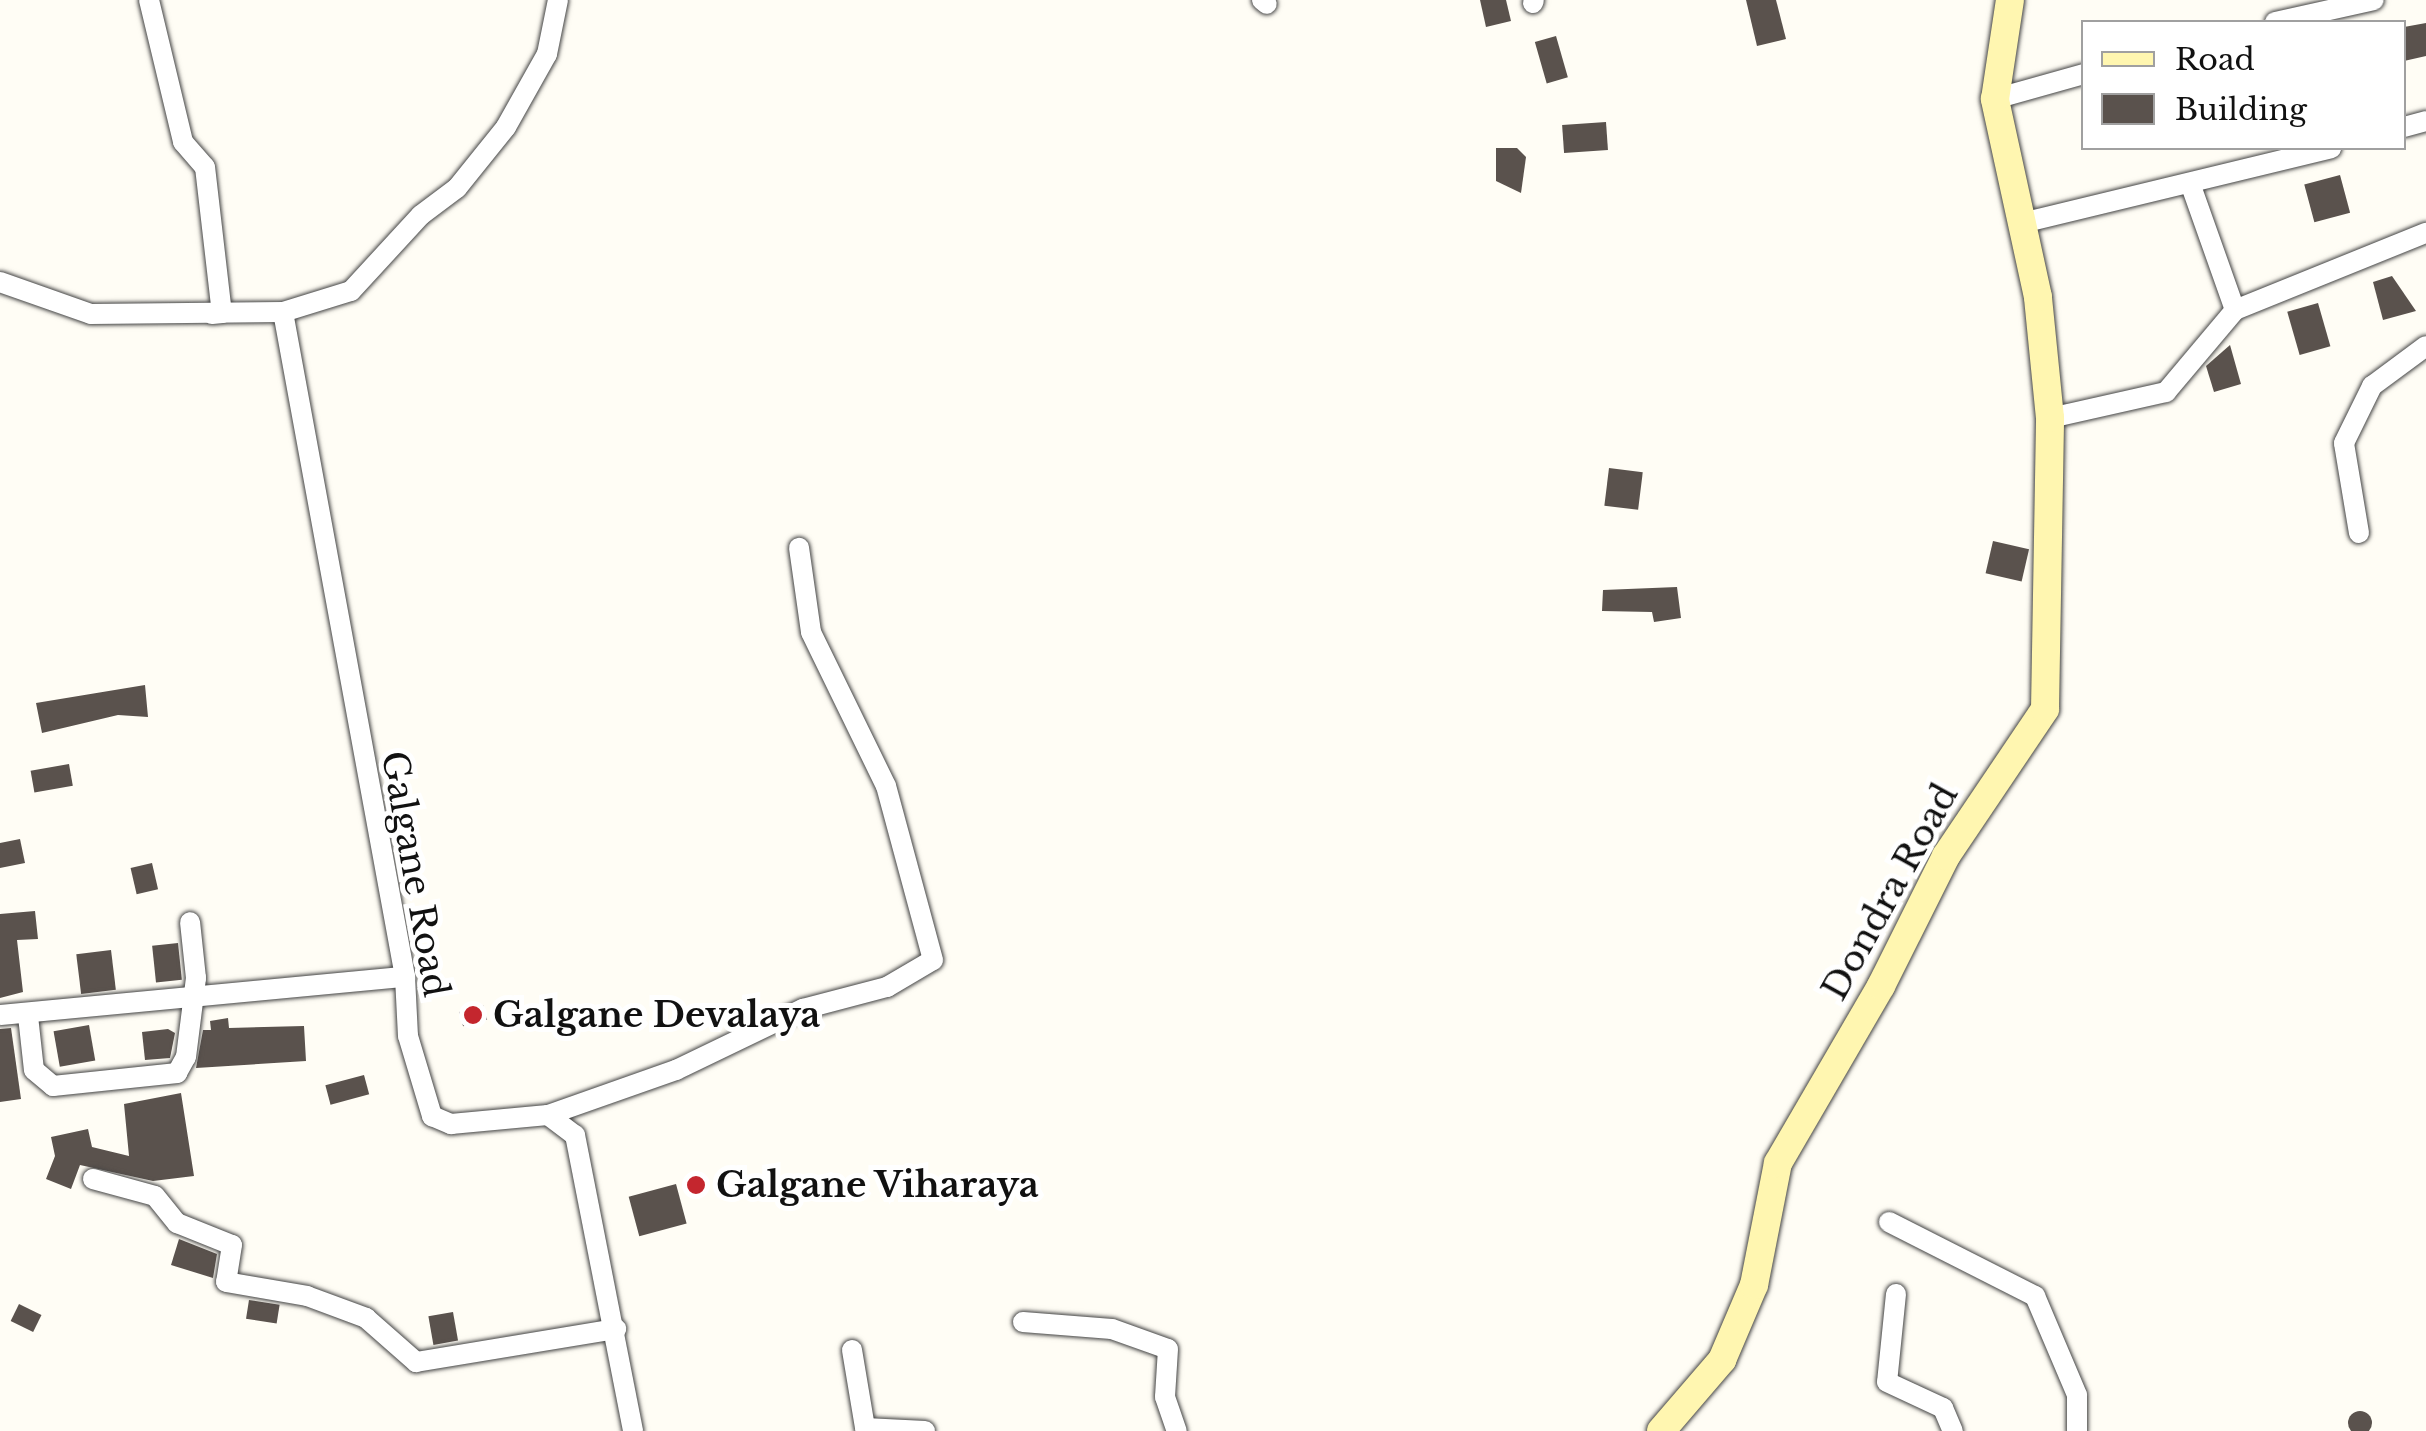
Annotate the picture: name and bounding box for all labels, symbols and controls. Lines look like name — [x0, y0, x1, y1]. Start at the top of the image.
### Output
legend — [2081, 20, 2406, 150]
text: Road — [2175, 41, 2255, 78]
text: Building — [2175, 91, 2307, 128]
street label: Galgane Road — [373, 748, 457, 1000]
street label: Dondra Road — [1813, 776, 1967, 1008]
place label: Galgane Devalaya — [493, 994, 820, 1036]
marker: Galgane Devalaya — [462, 1004, 484, 1026]
place label: Galgane Viharaya — [716, 1164, 1040, 1206]
marker: Galgane Viharaya — [685, 1174, 707, 1196]

